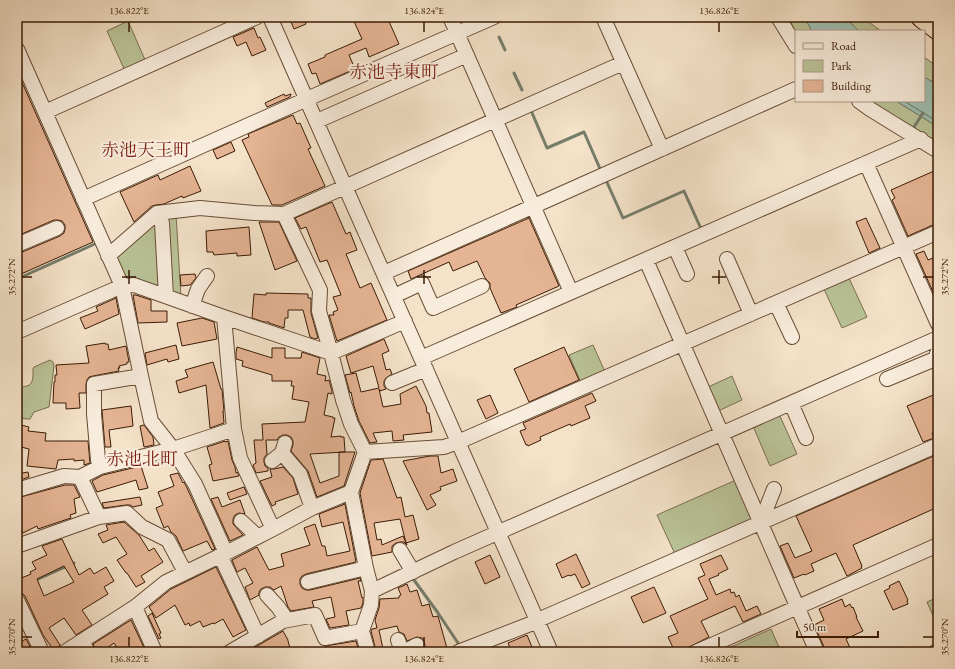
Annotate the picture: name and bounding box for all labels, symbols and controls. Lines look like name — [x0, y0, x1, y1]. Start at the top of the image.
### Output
text: 136.822°E — [109, 4, 149, 17]
text: 136.824°E — [404, 4, 444, 17]
text: 136.826°E — [699, 4, 739, 17]
legend — [795, 30, 925, 102]
text: Road — [831, 38, 857, 54]
text: Park — [831, 58, 852, 74]
district label: 赤池寺東町 — [349, 60, 439, 83]
text: Building — [831, 78, 872, 94]
district label: 赤池天王町 — [101, 138, 191, 161]
text: 35.272°N — [5, 258, 18, 296]
text: 35.272°N — [938, 258, 951, 296]
district label: 赤池北町 — [106, 447, 178, 470]
scale bar — [797, 613, 878, 639]
text: 35.270°N — [5, 618, 18, 656]
text: 35.270°N — [938, 618, 951, 656]
text: 50 m — [803, 619, 827, 635]
text: 136.822°E — [109, 652, 149, 665]
text: 136.824°E — [404, 652, 444, 665]
text: 136.826°E — [699, 652, 739, 665]

